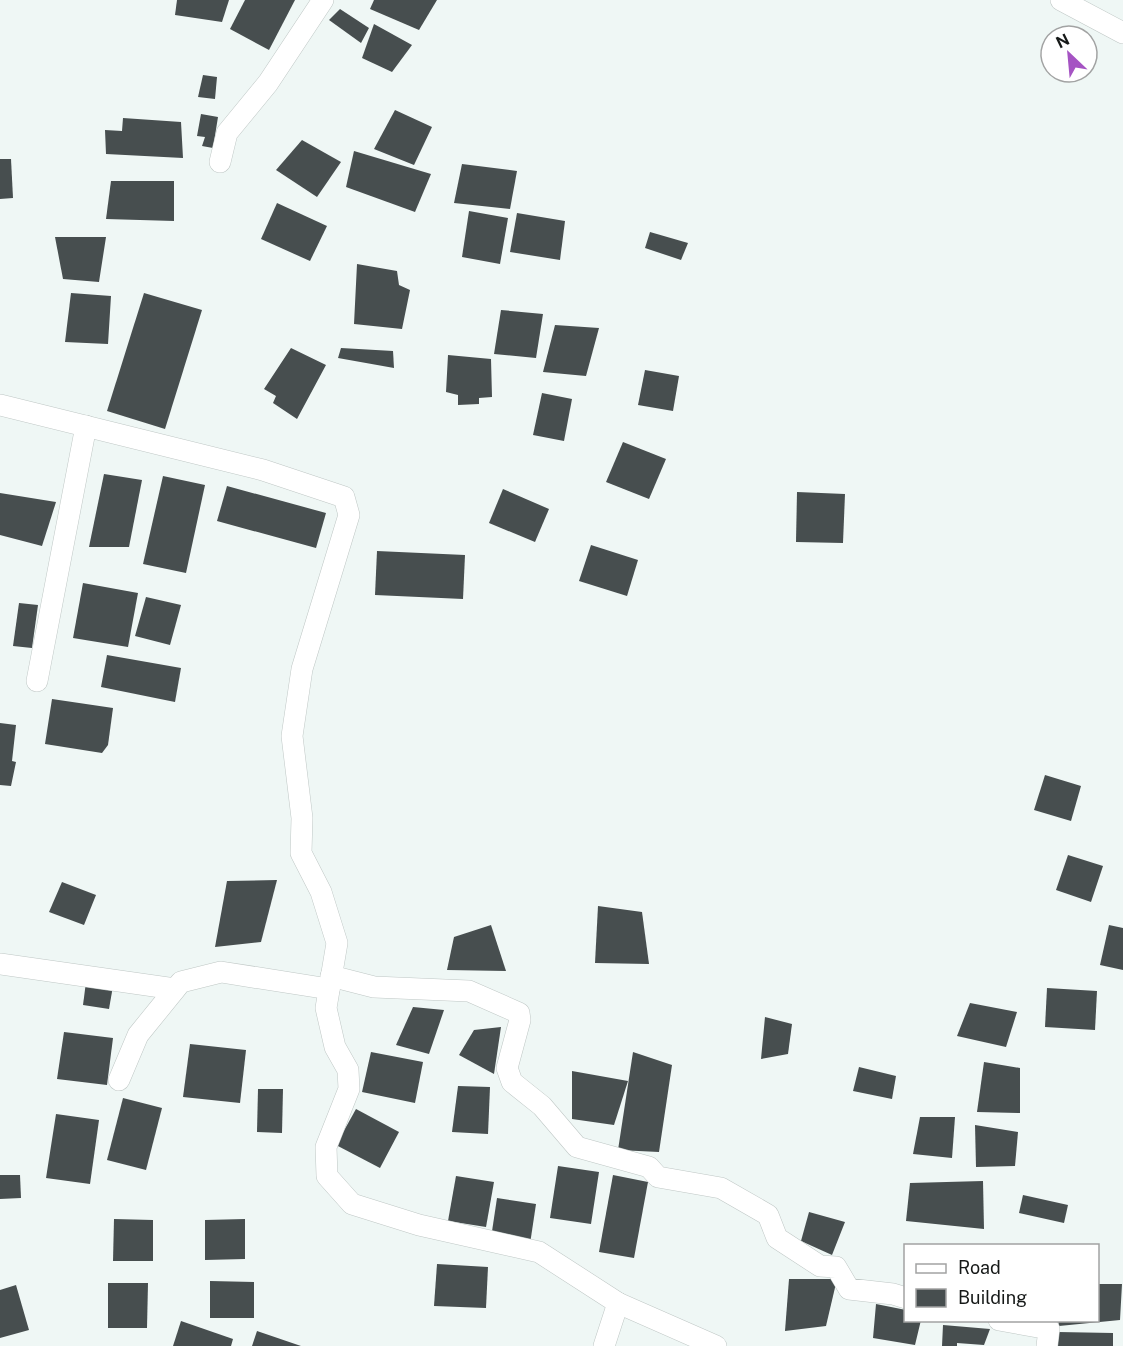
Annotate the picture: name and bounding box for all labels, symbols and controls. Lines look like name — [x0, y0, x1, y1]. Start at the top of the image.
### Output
north arrow — [1039, 24, 1099, 84]
text: N — [1053, 30, 1072, 52]
legend — [904, 1244, 1099, 1322]
text: Road — [958, 1257, 1001, 1278]
text: Building — [958, 1287, 1027, 1308]

